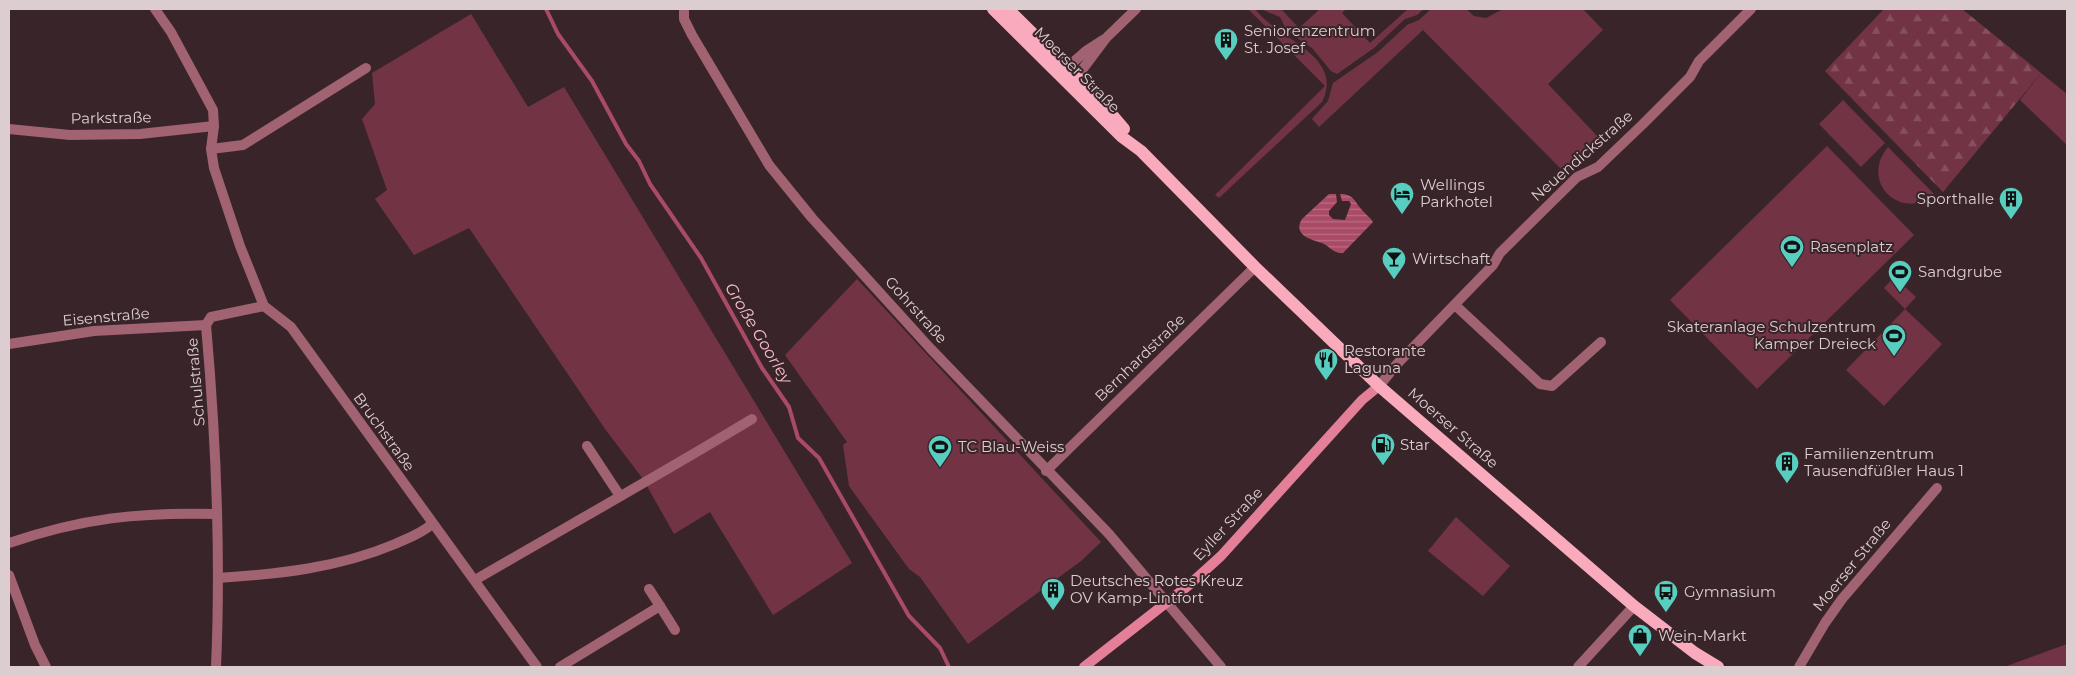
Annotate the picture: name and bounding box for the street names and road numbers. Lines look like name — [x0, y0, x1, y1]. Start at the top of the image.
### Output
street label: Moerser Straße — [1030, 23, 1124, 117]
street label: Neuendickstraße — [1527, 106, 1636, 205]
street label: Parkstraße — [70, 107, 152, 128]
street label: Gohrstraße — [881, 272, 951, 347]
street label: Eisenstraße — [62, 303, 150, 330]
street label: Bernhardstraße — [1091, 310, 1189, 406]
street label: Schulstraße — [182, 337, 209, 427]
street label: Moerser Straße — [1404, 383, 1502, 472]
street label: Bruchstraße — [349, 389, 419, 475]
street label: Eyller Straße — [1189, 483, 1267, 564]
street label: Moerser Straße — [1808, 515, 1895, 615]

